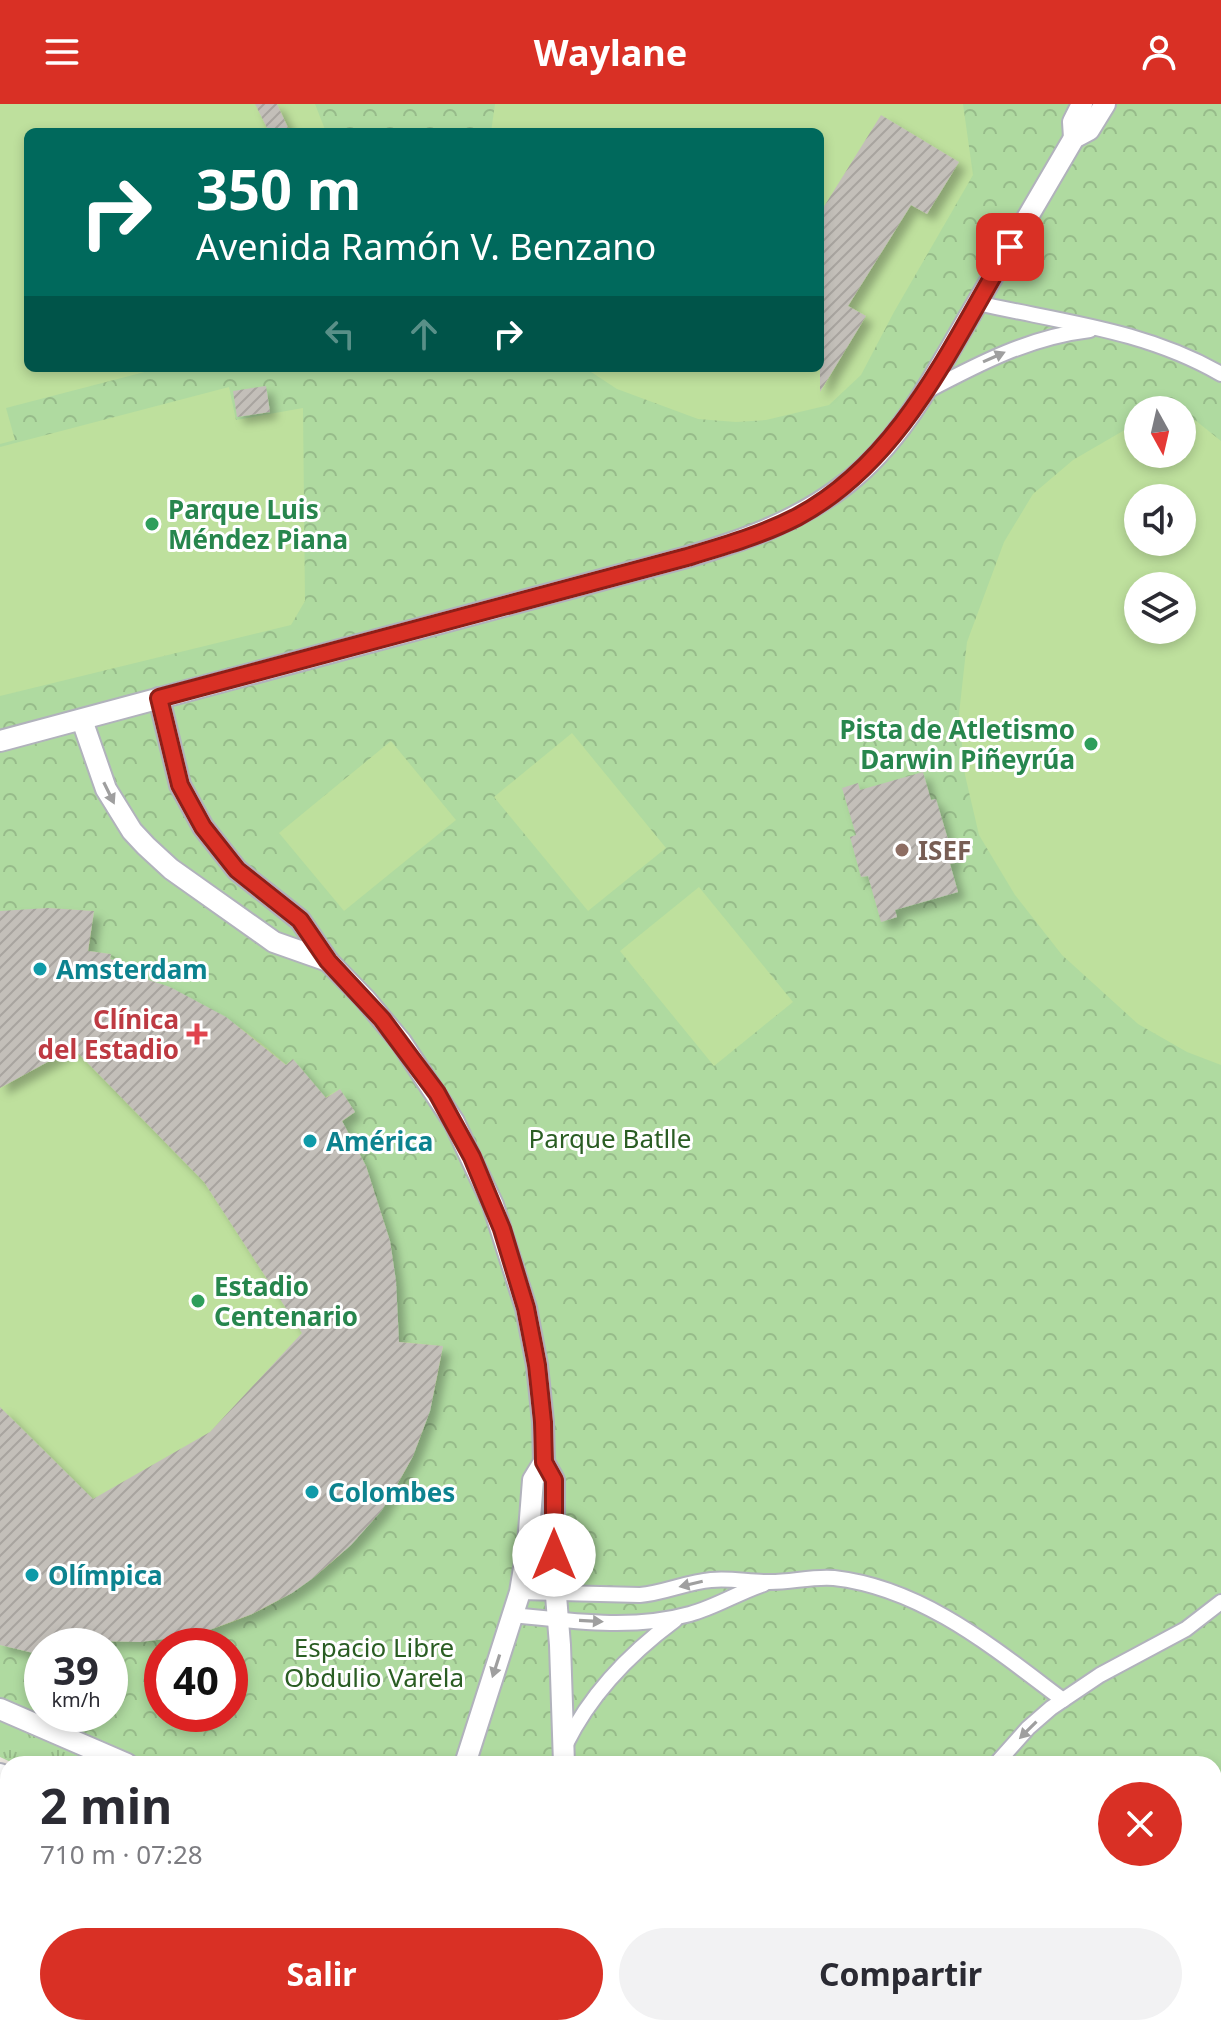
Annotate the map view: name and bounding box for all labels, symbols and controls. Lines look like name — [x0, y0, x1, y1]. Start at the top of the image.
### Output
text: Waylane — [534, 28, 687, 77]
icon: menu — [40, 30, 84, 74]
icon: person — [1137, 30, 1181, 74]
text: 350 m — [196, 150, 361, 226]
icon: right — [64, 160, 168, 264]
pin — [976, 213, 1044, 281]
text: Avenida Ramón V. Benzano — [196, 222, 656, 271]
icon: arrive — [988, 225, 1032, 269]
icon: left — [318, 312, 362, 356]
icon: ahead — [402, 312, 446, 356]
icon: right — [486, 312, 530, 356]
one-way arrow — [983, 350, 1006, 364]
north arrow — [1124, 396, 1196, 468]
map controls — [1124, 396, 1196, 644]
button: sound — [1124, 484, 1196, 556]
place label: Parque Luis Méndez Piana — [168, 491, 348, 557]
marker: Parque Luis Méndez Piana — [143, 515, 161, 533]
button: layers — [1124, 572, 1196, 644]
place label: Pista de Atletismo Darwin Piñeyrúa — [839, 711, 1075, 777]
marker: Pista de Atletismo Darwin Piñeyrúa — [1082, 735, 1100, 753]
one-way arrow — [102, 781, 116, 804]
place label: ISEF — [918, 832, 971, 868]
marker: ISEF — [893, 841, 911, 859]
place label: Amsterdam — [56, 951, 208, 987]
marker: Amsterdam — [31, 960, 49, 978]
place label: Clínica del Estadio — [38, 1001, 179, 1067]
marker: Clínica del Estadio — [186, 1023, 208, 1045]
park label: Parque Batlle — [529, 1120, 691, 1156]
place label: América — [326, 1123, 433, 1159]
marker: América — [301, 1132, 319, 1150]
place label: Estadio Centenario — [214, 1268, 358, 1334]
marker: Estadio Centenario — [189, 1292, 207, 1310]
place label: Colombes — [328, 1474, 455, 1510]
marker: Colombes — [303, 1483, 321, 1501]
position arrow — [512, 1513, 596, 1597]
place label: Olímpica — [48, 1557, 163, 1593]
marker: Olímpica — [23, 1566, 41, 1584]
one-way arrow — [678, 1578, 703, 1591]
one-way arrow — [579, 1615, 604, 1628]
speed limit sign: 40 — [144, 1628, 248, 1732]
park label: Espacio Libre Obdulio Varela — [284, 1629, 464, 1695]
text: 39 — [53, 1642, 99, 1697]
one-way arrow — [490, 1655, 502, 1679]
text: km/h — [51, 1686, 101, 1713]
one-way arrow — [1019, 1720, 1038, 1738]
text: 2 min — [40, 1773, 172, 1838]
button: close — [1098, 1782, 1182, 1866]
text: 710 m · 07:28 — [40, 1836, 203, 1872]
button: Salir — [40, 1928, 603, 2020]
button: Compartir — [619, 1928, 1182, 2020]

